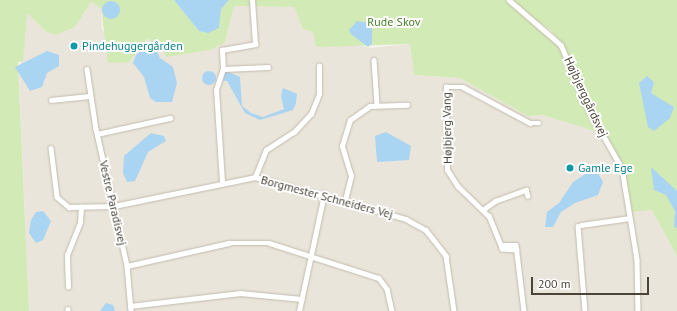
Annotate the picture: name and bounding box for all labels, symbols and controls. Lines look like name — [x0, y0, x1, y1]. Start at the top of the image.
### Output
park label: Rude Skov — [367, 15, 421, 29]
place label: Pindehuggergården — [82, 39, 183, 53]
marker: Pindehuggergården — [69, 41, 79, 51]
street label: Højbjerggårdsvej — [561, 55, 611, 139]
street label: Højbjerg Vang — [439, 92, 455, 164]
street label: Vestre Paradisvej — [96, 159, 130, 247]
place label: Gamle Ege — [578, 161, 633, 175]
marker: Gamle Ege — [565, 163, 575, 173]
street label: Borgmester Schneiders Vej — [259, 172, 395, 222]
scale bar — [533, 269, 651, 295]
text: 200 m — [538, 276, 571, 291]

